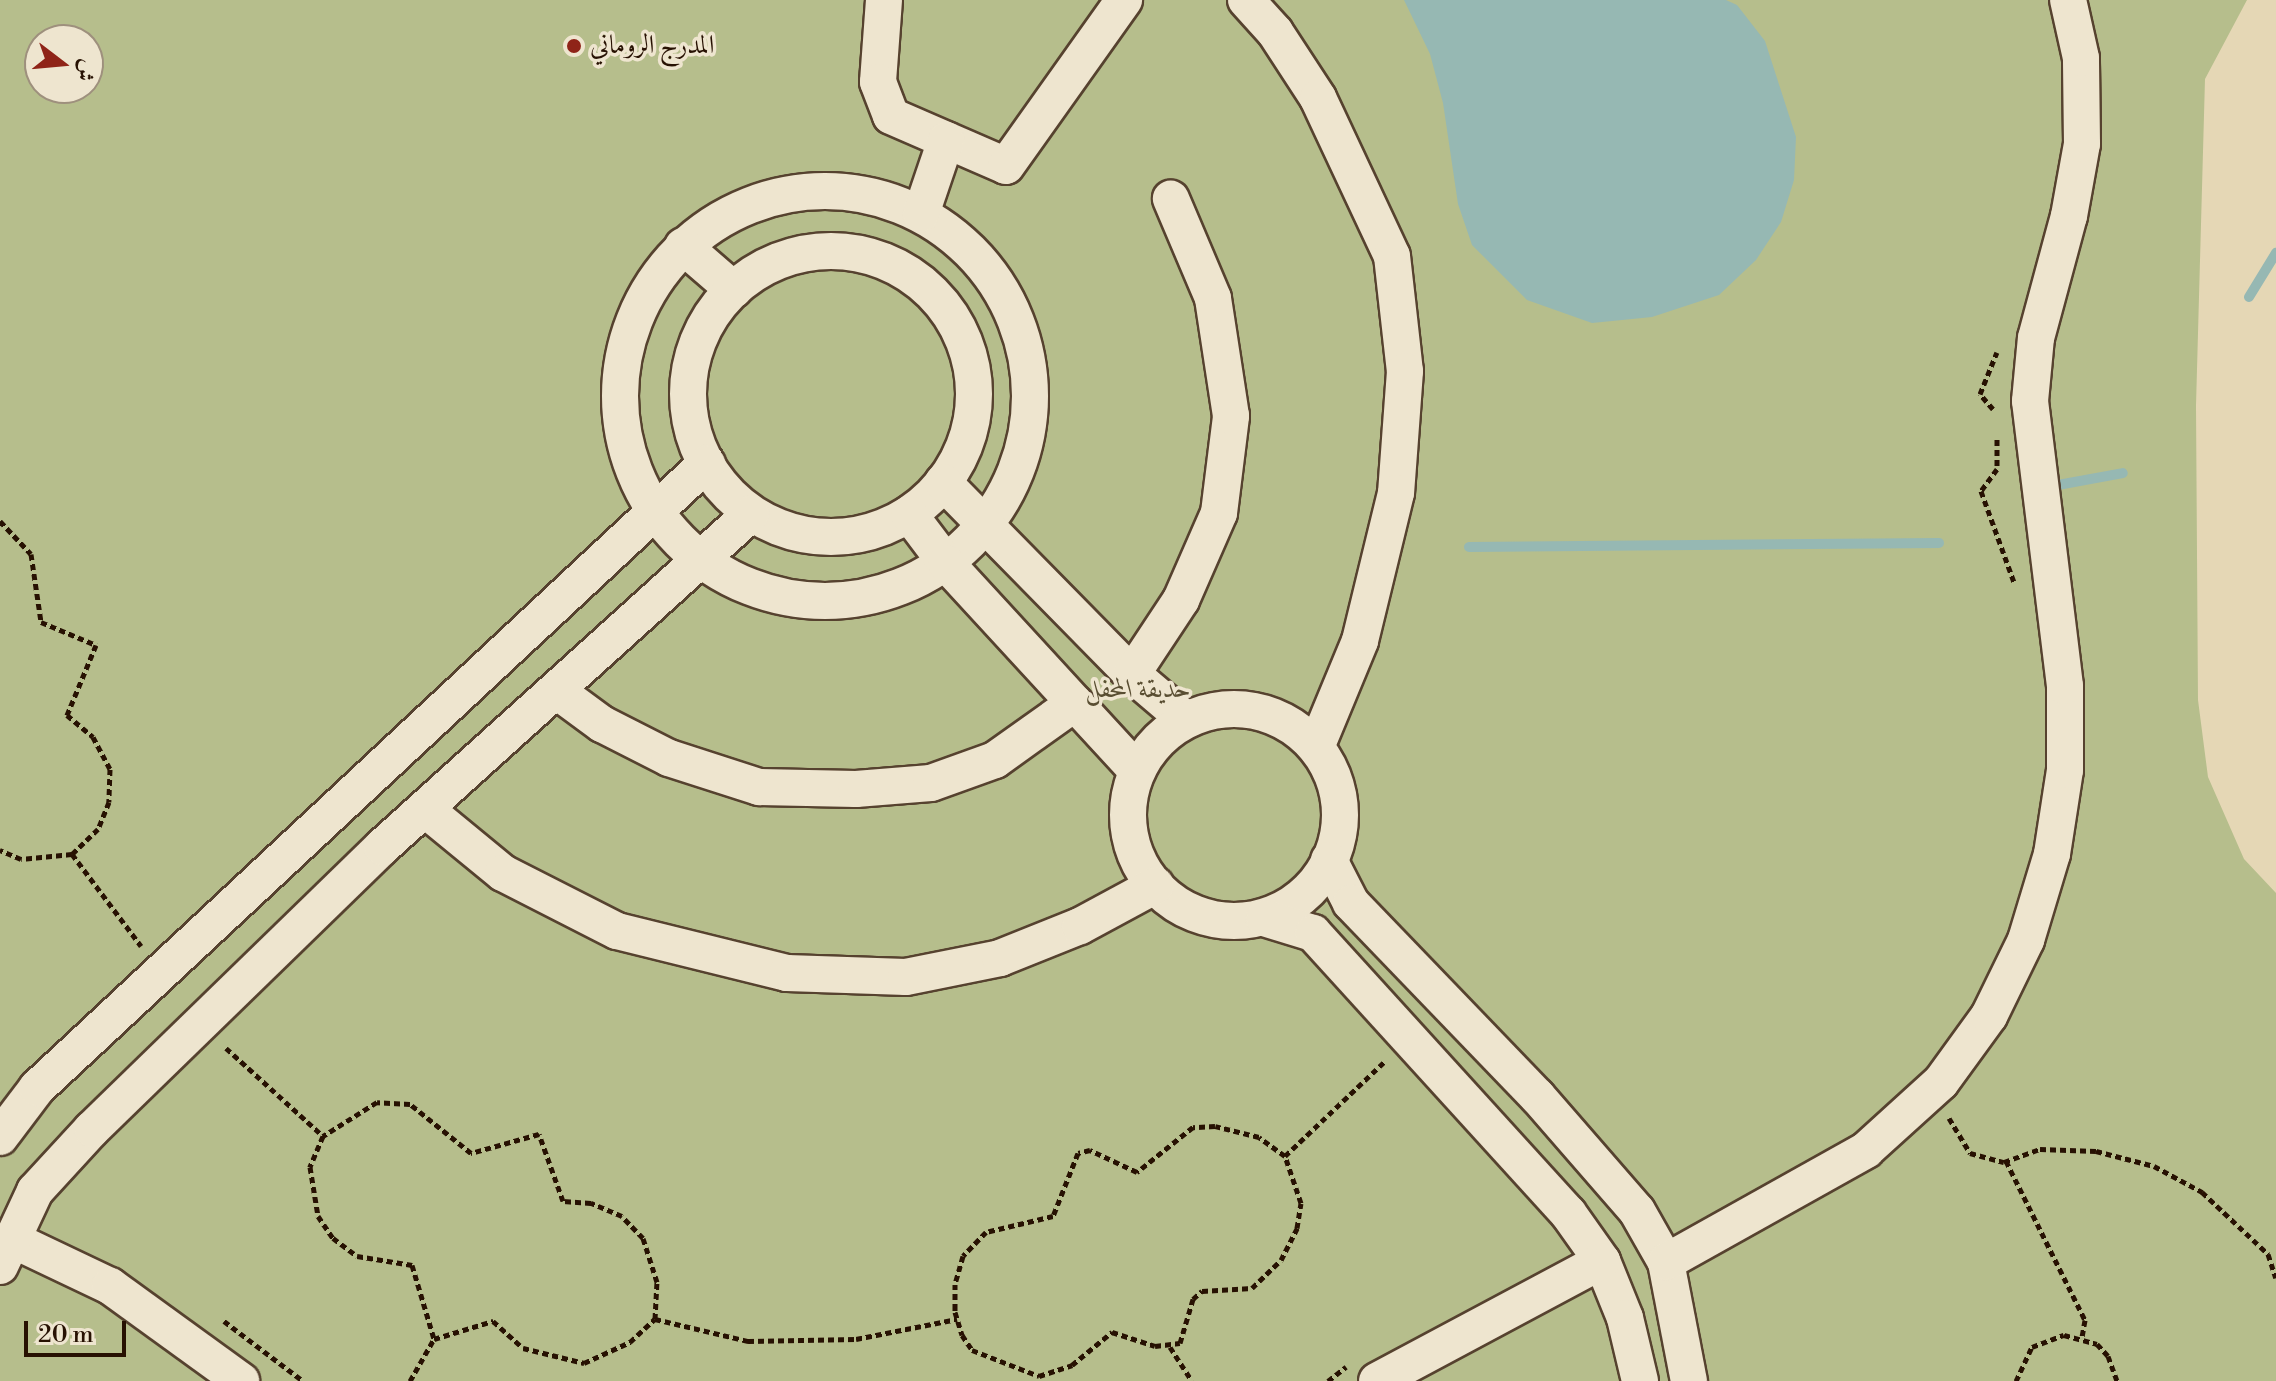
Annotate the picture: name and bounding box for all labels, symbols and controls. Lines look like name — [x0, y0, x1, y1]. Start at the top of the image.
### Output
north arrow — [24, 24, 104, 104]
place label: المدرج الروماني — [590, 30, 714, 62]
marker: المدرج الروماني — [565, 37, 583, 55]
text: ش — [70, 56, 102, 84]
park label: حديقة المحفل — [1085, 674, 1191, 706]
scale bar — [28, 1305, 130, 1355]
text: 20 m — [38, 1320, 94, 1350]

